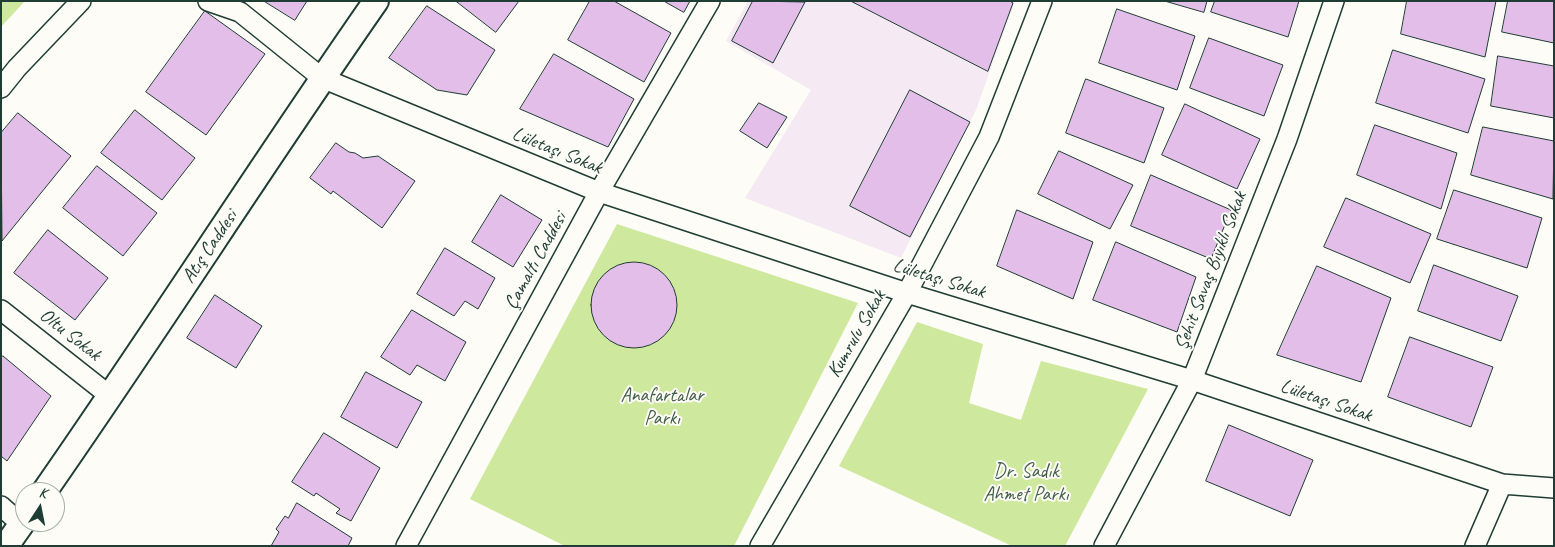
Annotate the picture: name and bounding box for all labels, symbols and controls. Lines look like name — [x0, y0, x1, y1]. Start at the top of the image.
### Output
street label: Lületaşı Sokak — [508, 122, 606, 180]
street label: Şehit Savaş Bıyıklı Sokak — [1170, 188, 1252, 354]
street label: Atış Caddesi — [177, 206, 243, 288]
street label: Çamaltı Caddesi — [500, 208, 572, 314]
street label: Lületaşı Sokak — [890, 254, 988, 304]
street label: Kumrulu Sokak — [822, 286, 892, 382]
street label: Oltu Sokak — [34, 303, 106, 367]
street label: Lületaşı Sokak — [1277, 374, 1375, 428]
park label: Anafartalar Parkı — [621, 384, 703, 431]
park label: Dr. Sadık Ahmet Parkı — [984, 460, 1068, 507]
north arrow — [15, 482, 65, 532]
text: K — [38, 484, 48, 502]

